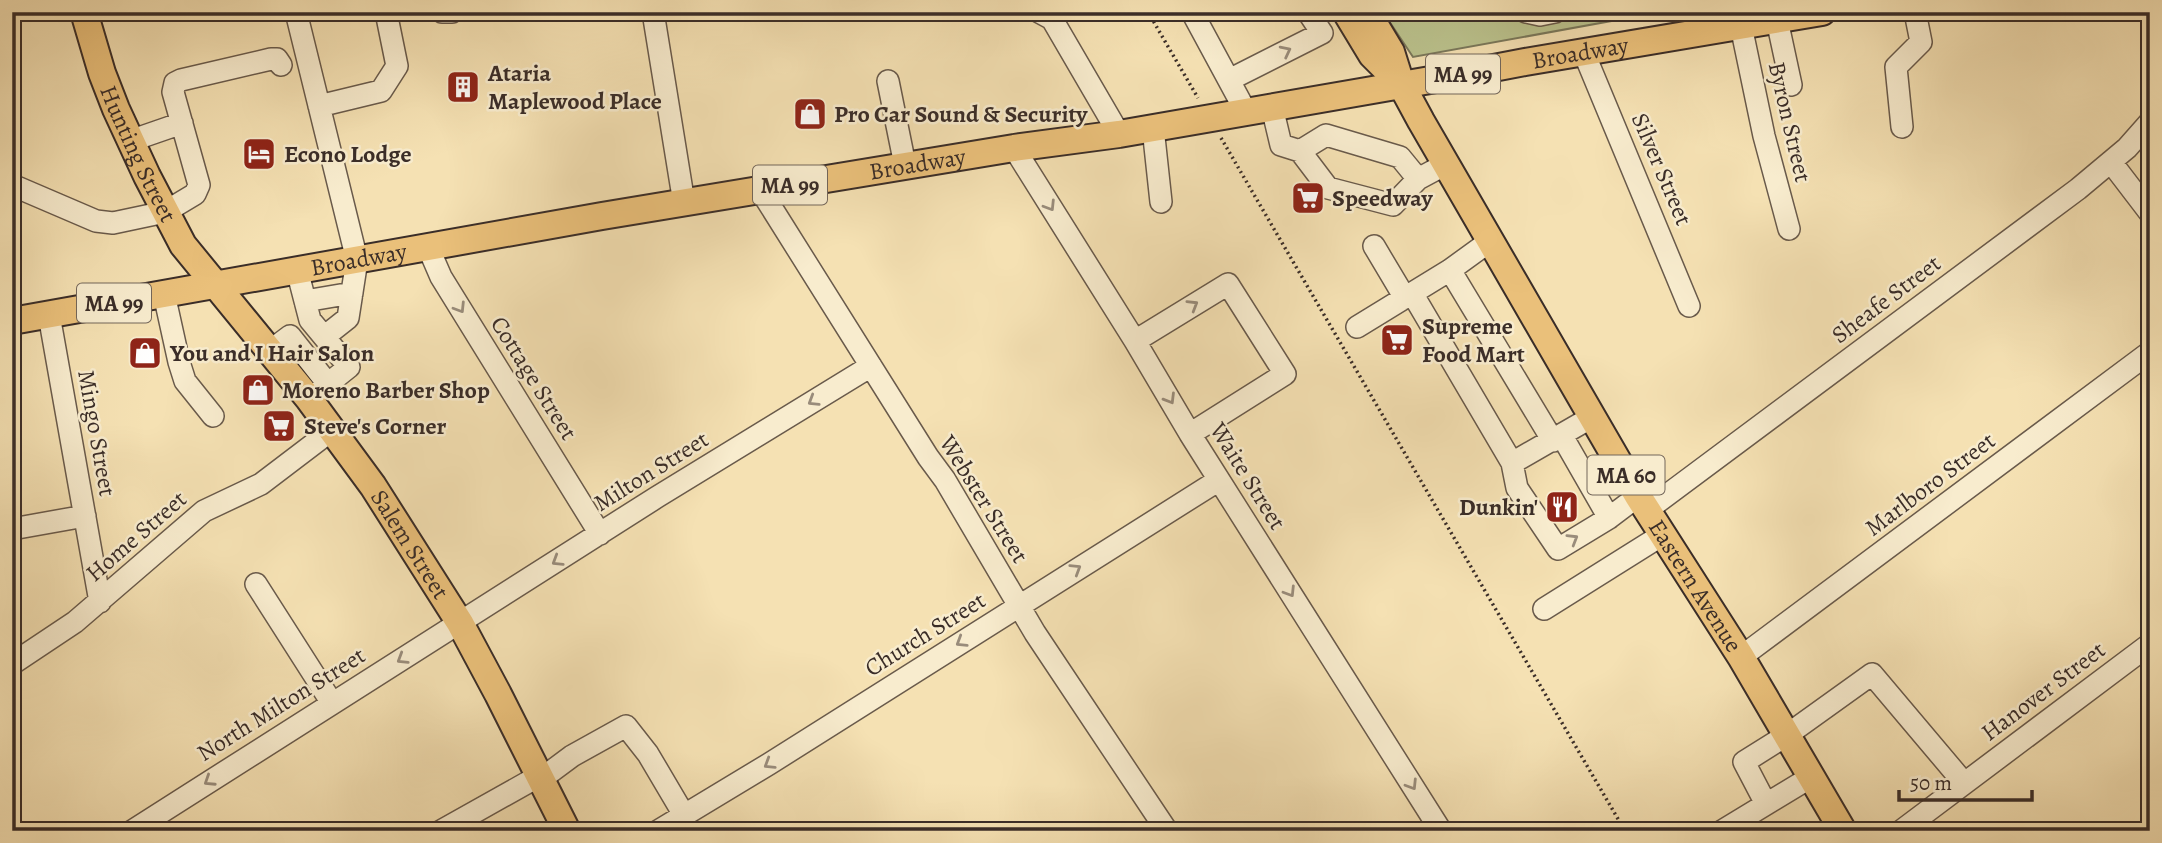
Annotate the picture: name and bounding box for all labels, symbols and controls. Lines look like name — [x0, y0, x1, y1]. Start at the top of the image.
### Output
street label: Broadway — [1530, 29, 1631, 77]
one-way arrow — [1279, 46, 1291, 59]
road number: MA 99 — [1426, 54, 1500, 94]
place label: Ataria Maplewood Place — [487, 57, 662, 117]
street label: Byron Street — [1761, 59, 1819, 185]
building icon: Ataria Maplewood Place — [444, 68, 482, 106]
street label: Hunting Street — [92, 81, 184, 228]
shop icon: Pro Car Sound & Security — [791, 95, 829, 133]
place label: Pro Car Sound & Security — [834, 98, 1088, 130]
street label: Silver Street — [1624, 108, 1700, 230]
hotel icon: Econo Lodge — [240, 135, 278, 173]
place label: Econo Lodge — [284, 138, 412, 170]
street label: Broadway — [867, 140, 968, 188]
road number: MA 99 — [753, 166, 827, 204]
supermarket icon: Speedway — [1289, 179, 1327, 217]
place label: Speedway — [1332, 182, 1433, 214]
one-way arrow — [1041, 198, 1054, 211]
street label: Broadway — [308, 235, 409, 284]
street label: Sheafe Street — [1825, 247, 1947, 351]
road number: MA 99 — [77, 284, 151, 322]
one-way arrow — [451, 300, 464, 313]
one-way arrow — [1185, 300, 1198, 313]
street label: Cottage Street — [483, 310, 585, 446]
place label: Supreme Food Mart — [1422, 310, 1525, 370]
supermarket icon: Supreme Food Mart — [1378, 321, 1416, 359]
shop icon: You and I Hair Salon — [126, 334, 164, 372]
place label: You and I Hair Salon — [169, 337, 375, 369]
street label: Mingo Street — [70, 367, 124, 499]
shop icon: Moreno Barber Shop — [239, 371, 277, 409]
place label: Moreno Barber Shop — [282, 374, 490, 406]
one-way arrow — [1161, 392, 1174, 405]
one-way arrow — [807, 393, 820, 406]
supermarket icon: Steve's Corner — [260, 407, 298, 445]
place label: Steve's Corner — [304, 410, 446, 442]
street label: Waite Street — [1202, 415, 1294, 536]
street label: Milton Street — [588, 423, 714, 519]
street label: Marlboro Street — [1858, 424, 2002, 543]
street label: Webster Street — [932, 428, 1036, 569]
road number: MA 60 — [1588, 456, 1664, 495]
street label: Home Street — [79, 483, 193, 589]
street label: Salem Street — [363, 484, 457, 605]
restaurant icon: Dunkin' — [1543, 488, 1581, 526]
place label: Dunkin' — [1459, 491, 1538, 523]
street label: Eastern Avenue — [1641, 513, 1750, 658]
one-way arrow — [1566, 535, 1579, 548]
one-way arrow — [552, 552, 565, 565]
one-way arrow — [1069, 565, 1082, 578]
street label: Church Street — [859, 584, 991, 684]
one-way arrow — [1282, 584, 1295, 597]
one-way arrow — [956, 634, 969, 647]
street label: Hanover Street — [1974, 634, 2112, 748]
street label: North Milton Street — [191, 639, 371, 769]
one-way arrow — [396, 651, 409, 664]
one-way arrow — [763, 755, 776, 768]
scale bar — [1899, 759, 2032, 803]
text: 50 m — [1910, 769, 1952, 797]
one-way arrow — [204, 772, 217, 785]
one-way arrow — [1403, 777, 1416, 790]

